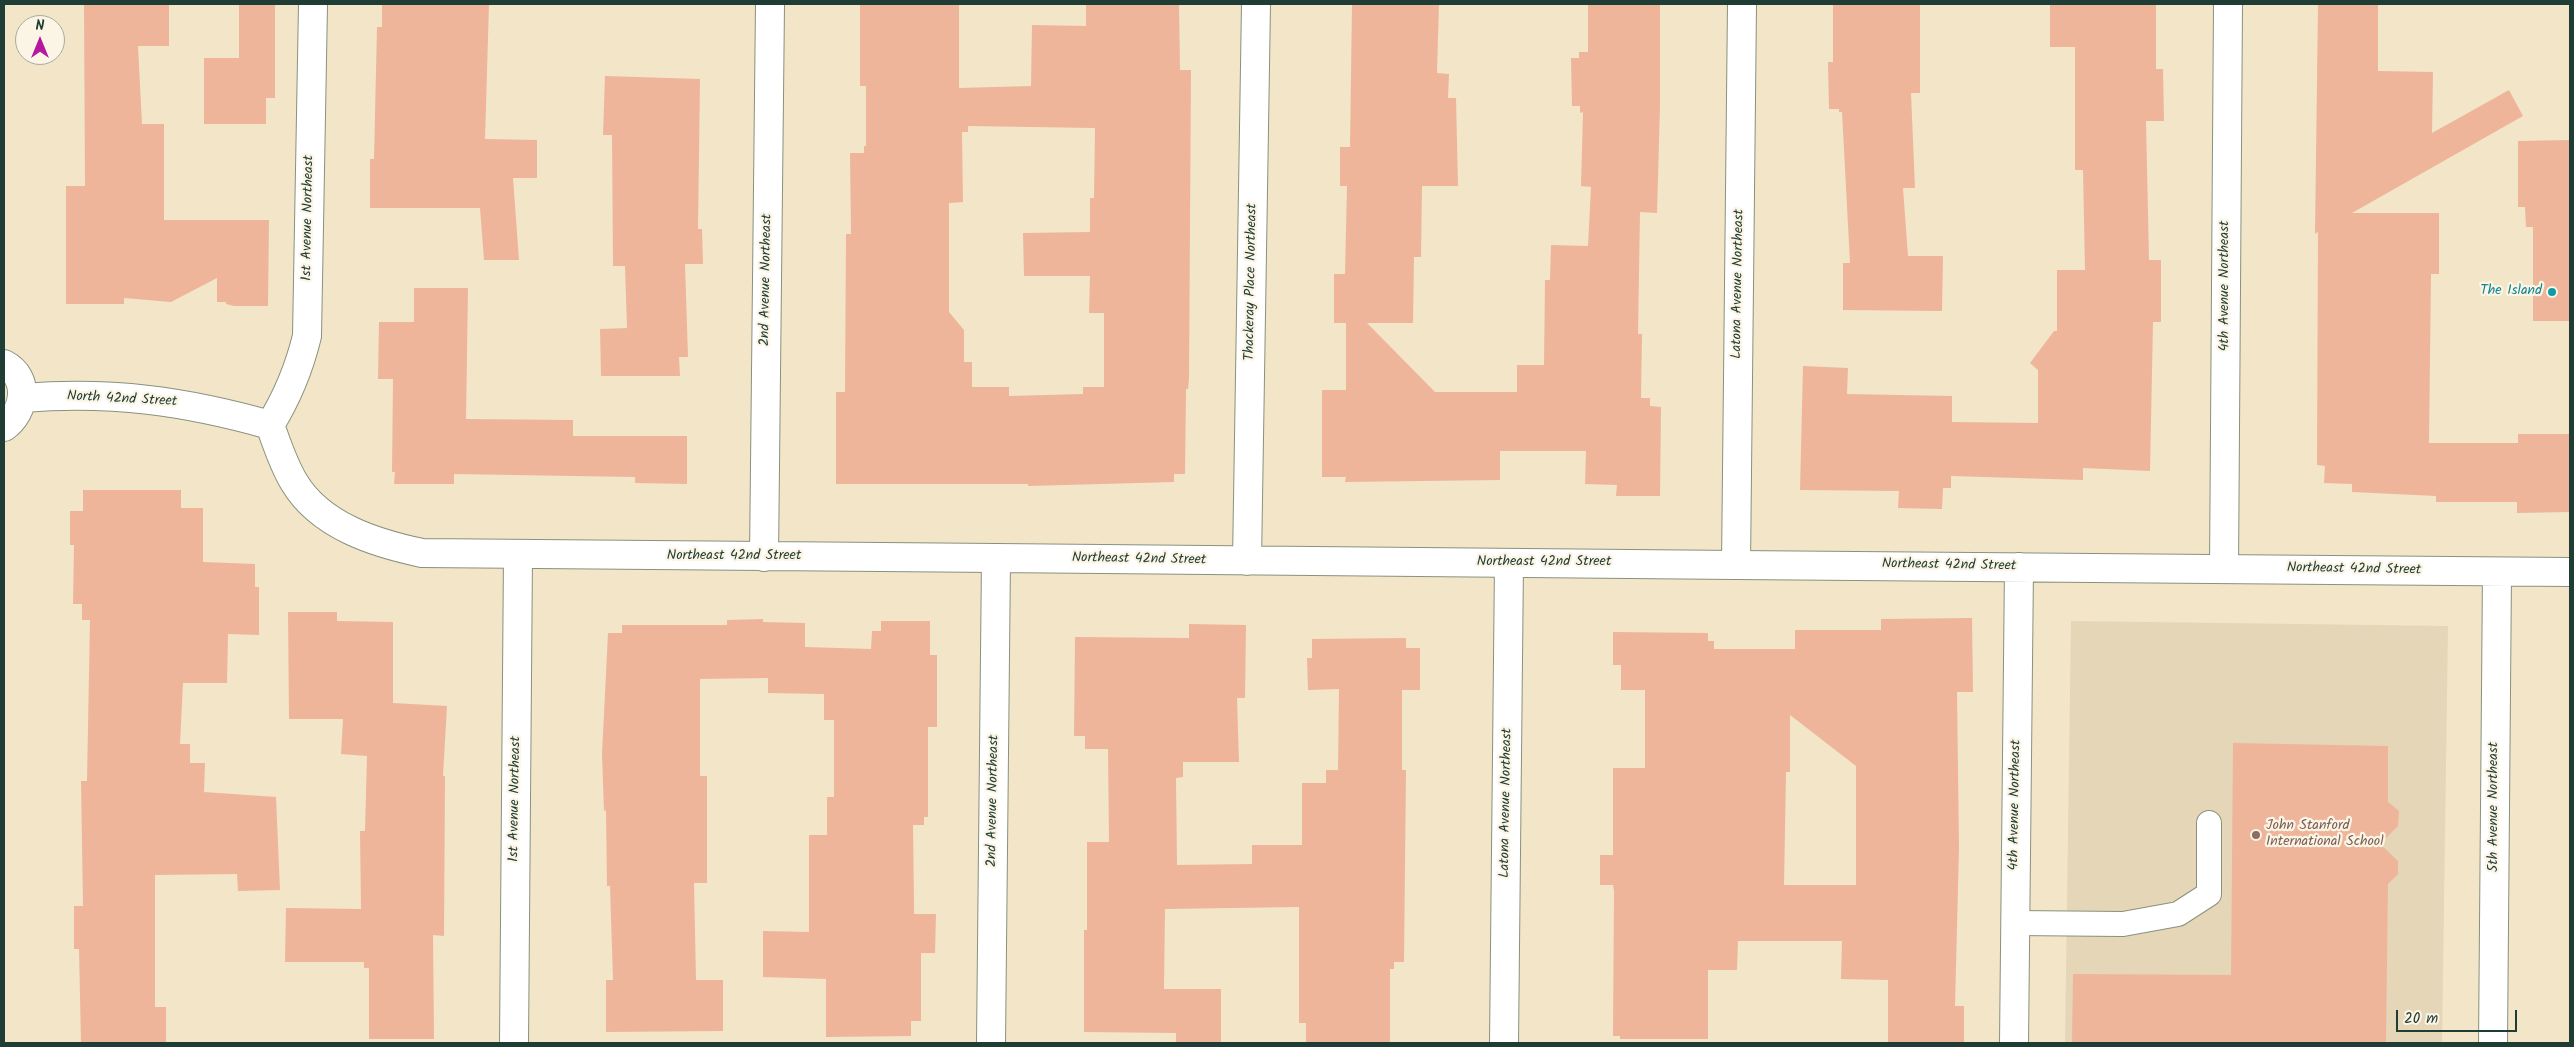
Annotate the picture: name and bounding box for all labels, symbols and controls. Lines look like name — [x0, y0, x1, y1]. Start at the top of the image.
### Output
north arrow — [15, 15, 65, 65]
text: N — [36, 15, 44, 37]
street label: 1st Avenue Northeast — [300, 155, 318, 281]
street label: Thackeray Place Northeast — [1242, 203, 1262, 361]
street label: Latona Avenue Northeast — [1729, 209, 1749, 359]
street label: 2nd Avenue Northeast — [757, 214, 777, 346]
street label: 4th Avenue Northeast — [2218, 221, 2234, 351]
place label: The Island — [2480, 284, 2542, 300]
marker: The Island — [2546, 286, 2558, 298]
street label: North 42nd Street — [66, 389, 178, 411]
street label: Northeast 42nd Street — [667, 549, 801, 565]
street label: Northeast 42nd Street — [1072, 550, 1206, 570]
street label: Northeast 42nd Street — [1477, 555, 1611, 571]
street label: Northeast 42nd Street — [1882, 556, 2016, 576]
street label: Northeast 42nd Street — [2287, 560, 2421, 580]
street label: Latona Avenue Northeast — [1497, 728, 1517, 878]
street label: 2nd Avenue Northeast — [984, 735, 1004, 867]
street label: 1st Avenue Northeast — [507, 736, 525, 862]
street label: 4th Avenue Northeast — [2006, 740, 2026, 870]
street label: 5th Avenue Northeast — [2487, 742, 2503, 872]
place label: John Stanford International School — [2266, 819, 2384, 852]
marker: John Stanford International School — [2250, 829, 2262, 841]
scale bar — [2399, 1000, 2520, 1032]
text: 20 m — [2404, 1007, 2438, 1031]

